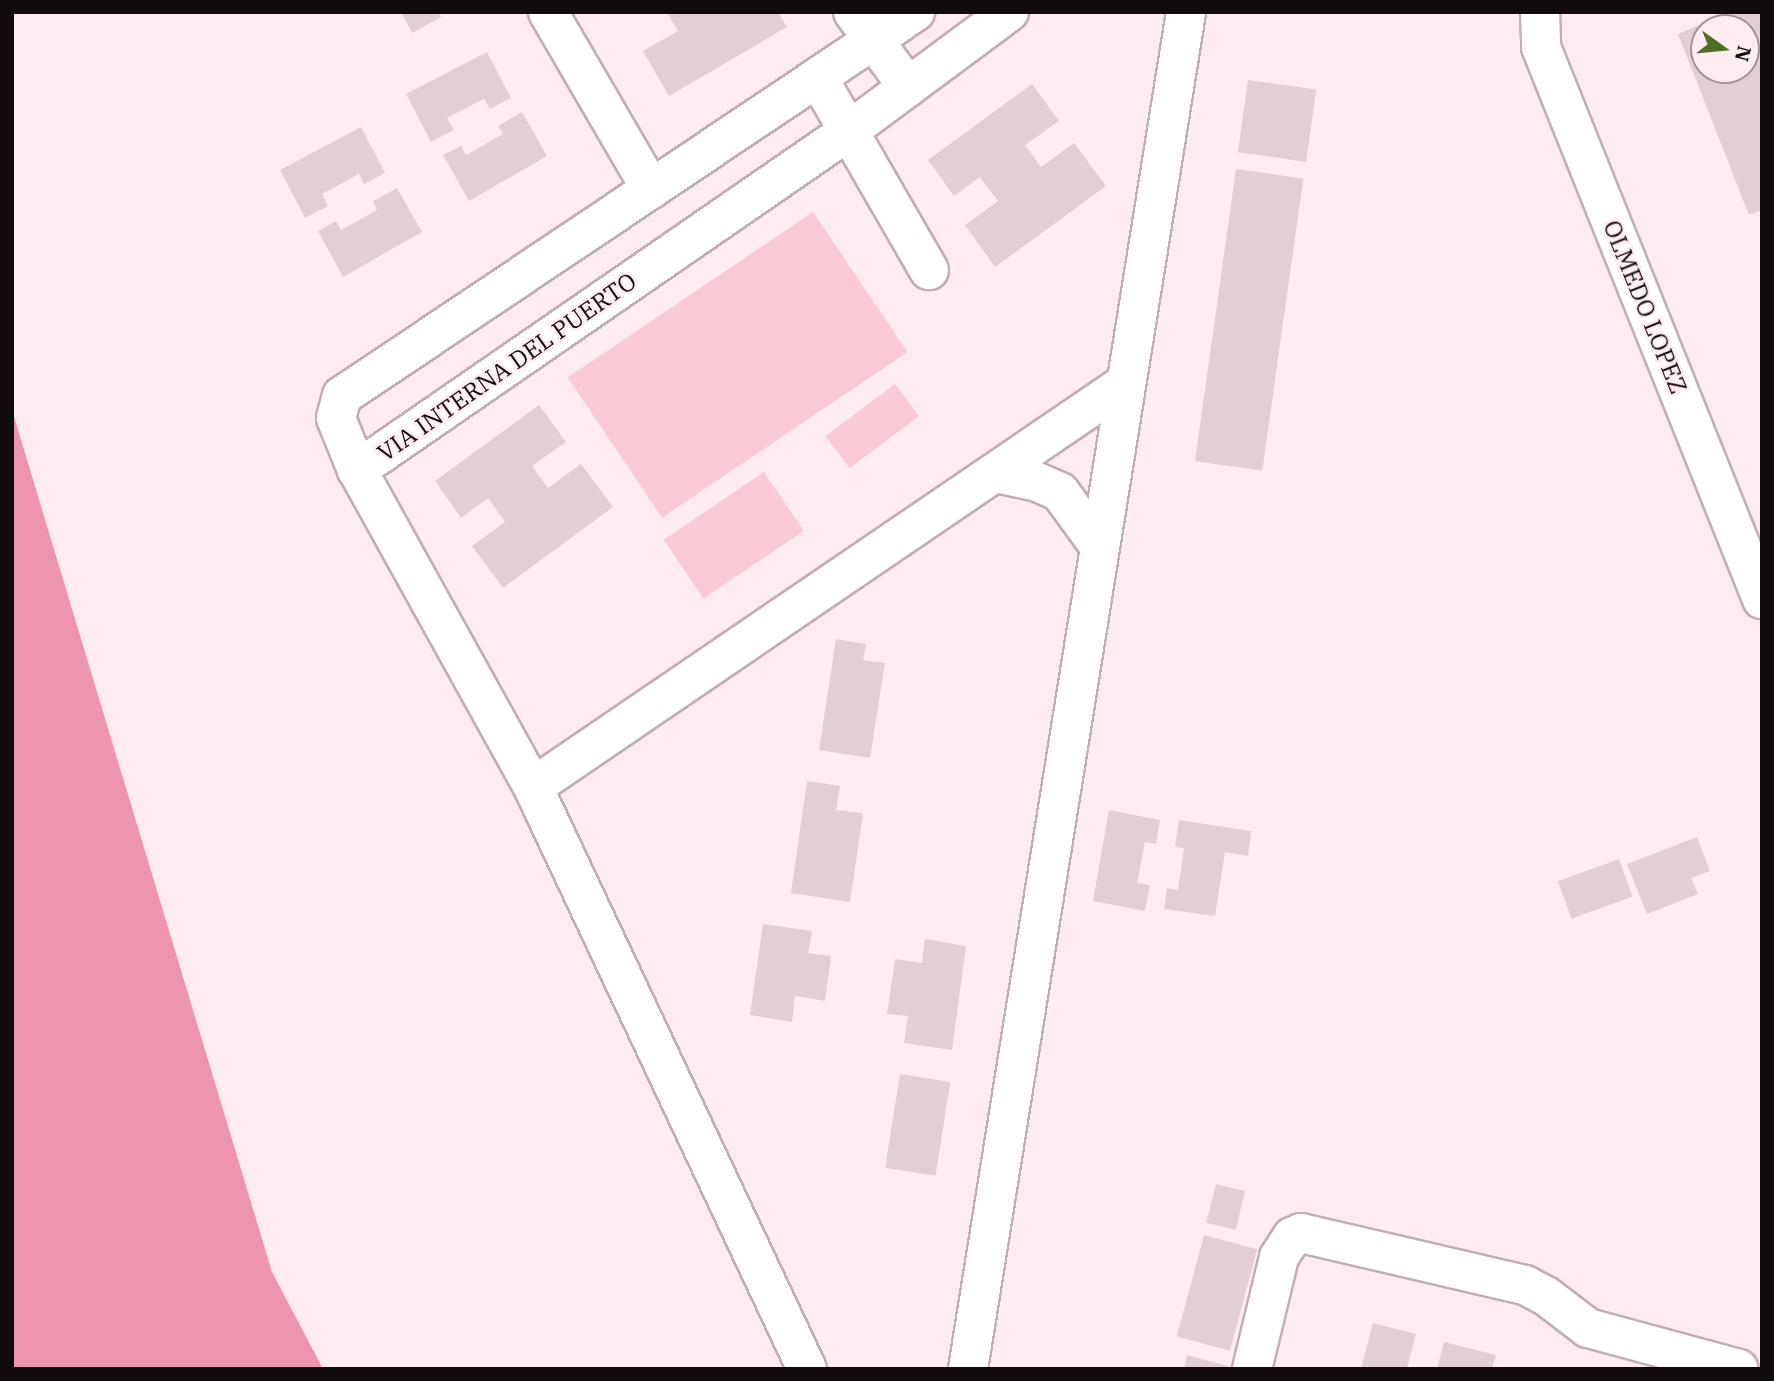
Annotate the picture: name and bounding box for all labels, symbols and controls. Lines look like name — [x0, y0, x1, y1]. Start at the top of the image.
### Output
north arrow — [1690, 14, 1760, 84]
text: N — [1730, 44, 1757, 64]
street label: OLMEDO LOPEZ — [1597, 216, 1693, 398]
street label: VIA INTERNA DEL PUERTO — [372, 267, 642, 467]

